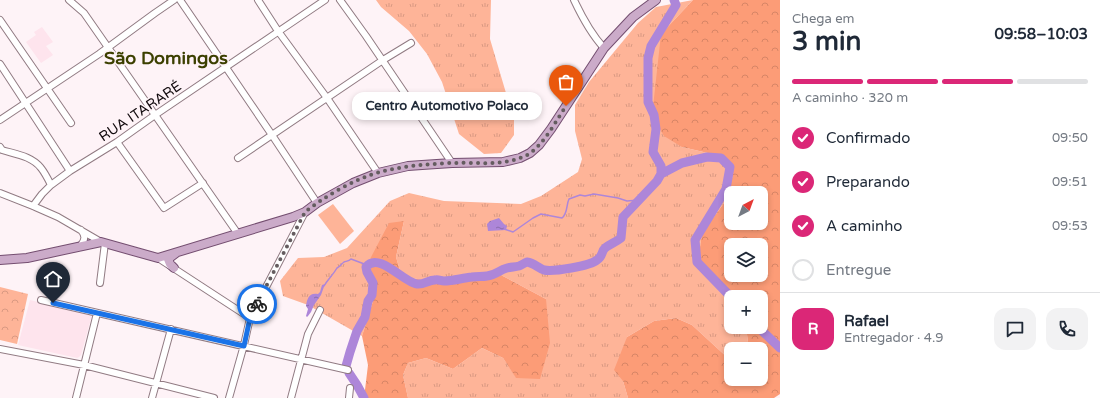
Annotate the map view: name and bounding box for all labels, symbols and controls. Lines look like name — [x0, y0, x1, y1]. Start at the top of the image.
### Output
text: Chega em — [792, 11, 855, 27]
text: 09:58–10:03 — [995, 25, 1088, 43]
text: 3 min — [792, 26, 861, 57]
district label: São Domingos — [104, 47, 228, 69]
pin — [549, 65, 583, 106]
icon: bag — [555, 71, 577, 93]
street label: RUA ITARARÉ — [96, 78, 185, 145]
text: A caminho · 320 m — [792, 90, 908, 106]
callout: Centro Automotivo Polaco — [352, 92, 542, 120]
text: Centro Automotivo Polaco — [365, 98, 529, 114]
icon: check — [792, 127, 814, 149]
text: Confirmado — [826, 129, 910, 147]
text: 09:50 — [1052, 130, 1088, 146]
icon: check — [792, 171, 814, 193]
text: Preparando — [826, 173, 910, 191]
text: 09:51 — [1052, 174, 1088, 190]
north arrow — [724, 186, 768, 230]
map controls — [724, 186, 768, 386]
icon: check — [792, 215, 814, 237]
text: A caminho — [826, 217, 902, 235]
text: 09:53 — [1052, 218, 1088, 234]
button: layers — [724, 238, 768, 282]
text: Entregue — [826, 261, 891, 279]
pin — [36, 262, 70, 303]
icon: home — [42, 268, 64, 290]
courier — [237, 284, 277, 324]
button: + — [724, 290, 768, 334]
icon: bike — [246, 293, 268, 315]
button: chat — [994, 308, 1036, 350]
button: phone — [1046, 308, 1088, 350]
text: Rafael — [844, 312, 889, 330]
text: R — [808, 320, 818, 338]
text: Entregador · 4.9 — [844, 330, 944, 346]
button: − — [724, 342, 768, 386]

